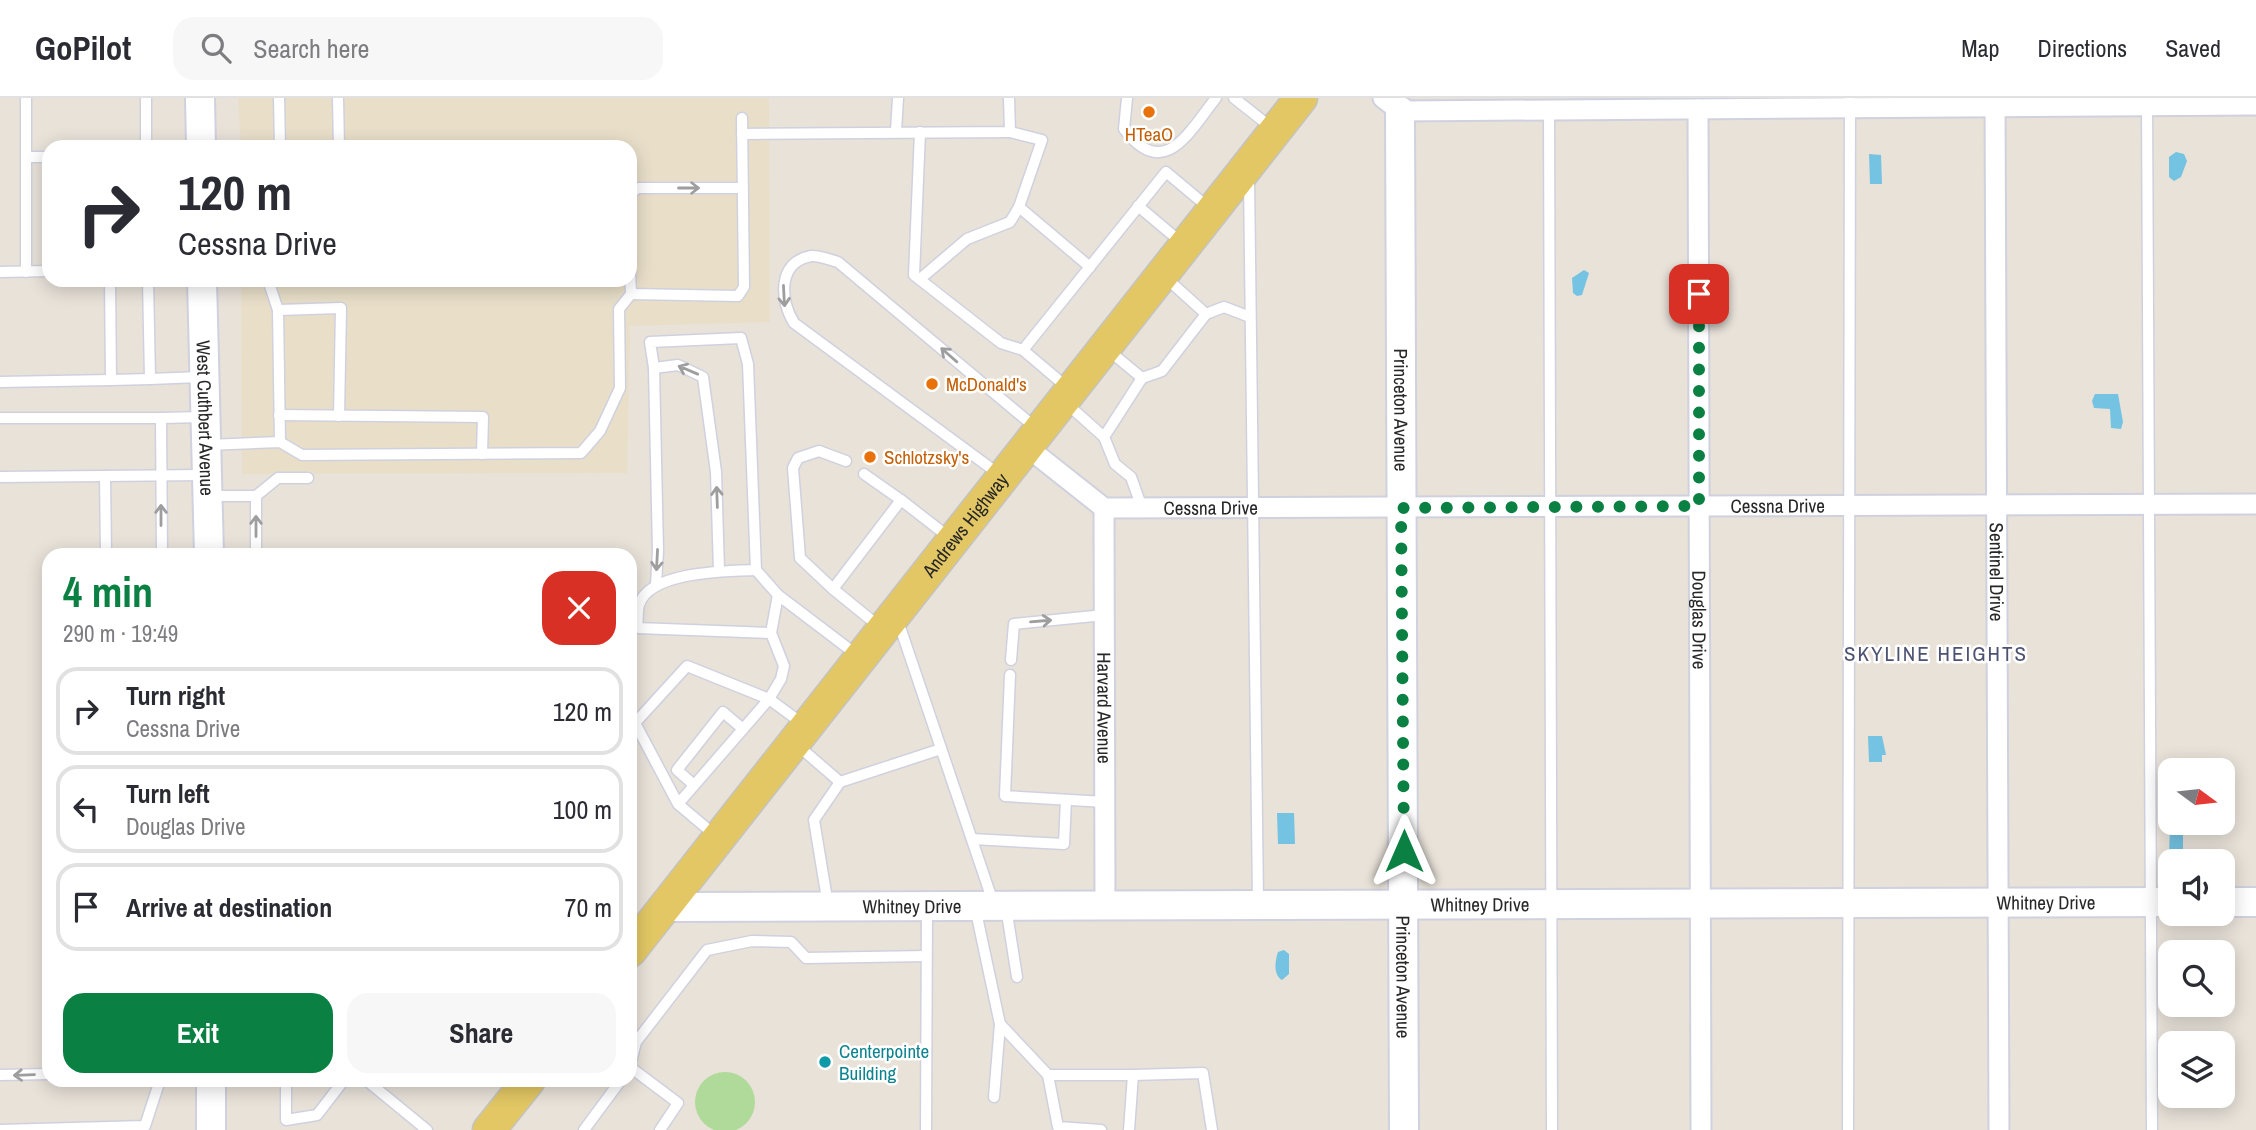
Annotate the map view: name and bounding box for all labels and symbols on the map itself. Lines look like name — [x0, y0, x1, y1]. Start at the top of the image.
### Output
marker: HTeaO — [1141, 104, 1157, 120]
place label: HTeaO — [1125, 121, 1173, 147]
one-way arrow — [678, 181, 701, 195]
pin — [1669, 264, 1729, 324]
one-way arrow — [778, 284, 791, 307]
street label: West Cuthbert Avenue — [191, 340, 220, 496]
one-way arrow — [940, 347, 958, 363]
street label: Princeton Avenue — [1388, 349, 1414, 471]
one-way arrow — [677, 363, 699, 376]
place label: McDonald's — [946, 371, 1027, 397]
marker: McDonald's — [924, 376, 940, 392]
place label: Schlotzsky's — [884, 444, 969, 470]
marker: Schlotzsky's — [862, 449, 878, 465]
street label: Andrews Highway — [915, 467, 1014, 583]
one-way arrow — [710, 486, 724, 509]
street label: Cessna Drive — [1730, 492, 1825, 519]
street label: Cessna Drive — [1163, 494, 1258, 521]
one-way arrow — [155, 504, 168, 527]
one-way arrow — [249, 514, 263, 537]
street label: Sentinel Drive — [1984, 523, 2010, 621]
one-way arrow — [651, 548, 664, 571]
street label: Douglas Drive — [1686, 571, 1713, 669]
one-way arrow — [1029, 614, 1052, 627]
district label: SKYLINE HEIGHTS — [1844, 639, 2028, 668]
street label: Harvard Avenue — [1091, 652, 1118, 764]
north arrow — [2158, 758, 2235, 835]
position arrow — [1367, 814, 1441, 888]
street label: Whitney Drive — [1997, 889, 2095, 916]
street label: Whitney Drive — [1431, 891, 1529, 917]
street label: Whitney Drive — [863, 893, 961, 919]
street label: Princeton Avenue — [1390, 916, 1417, 1038]
place label: Centerpointe Building — [839, 1038, 929, 1086]
marker: Centerpointe Building — [817, 1054, 833, 1070]
one-way arrow — [13, 1068, 36, 1081]

